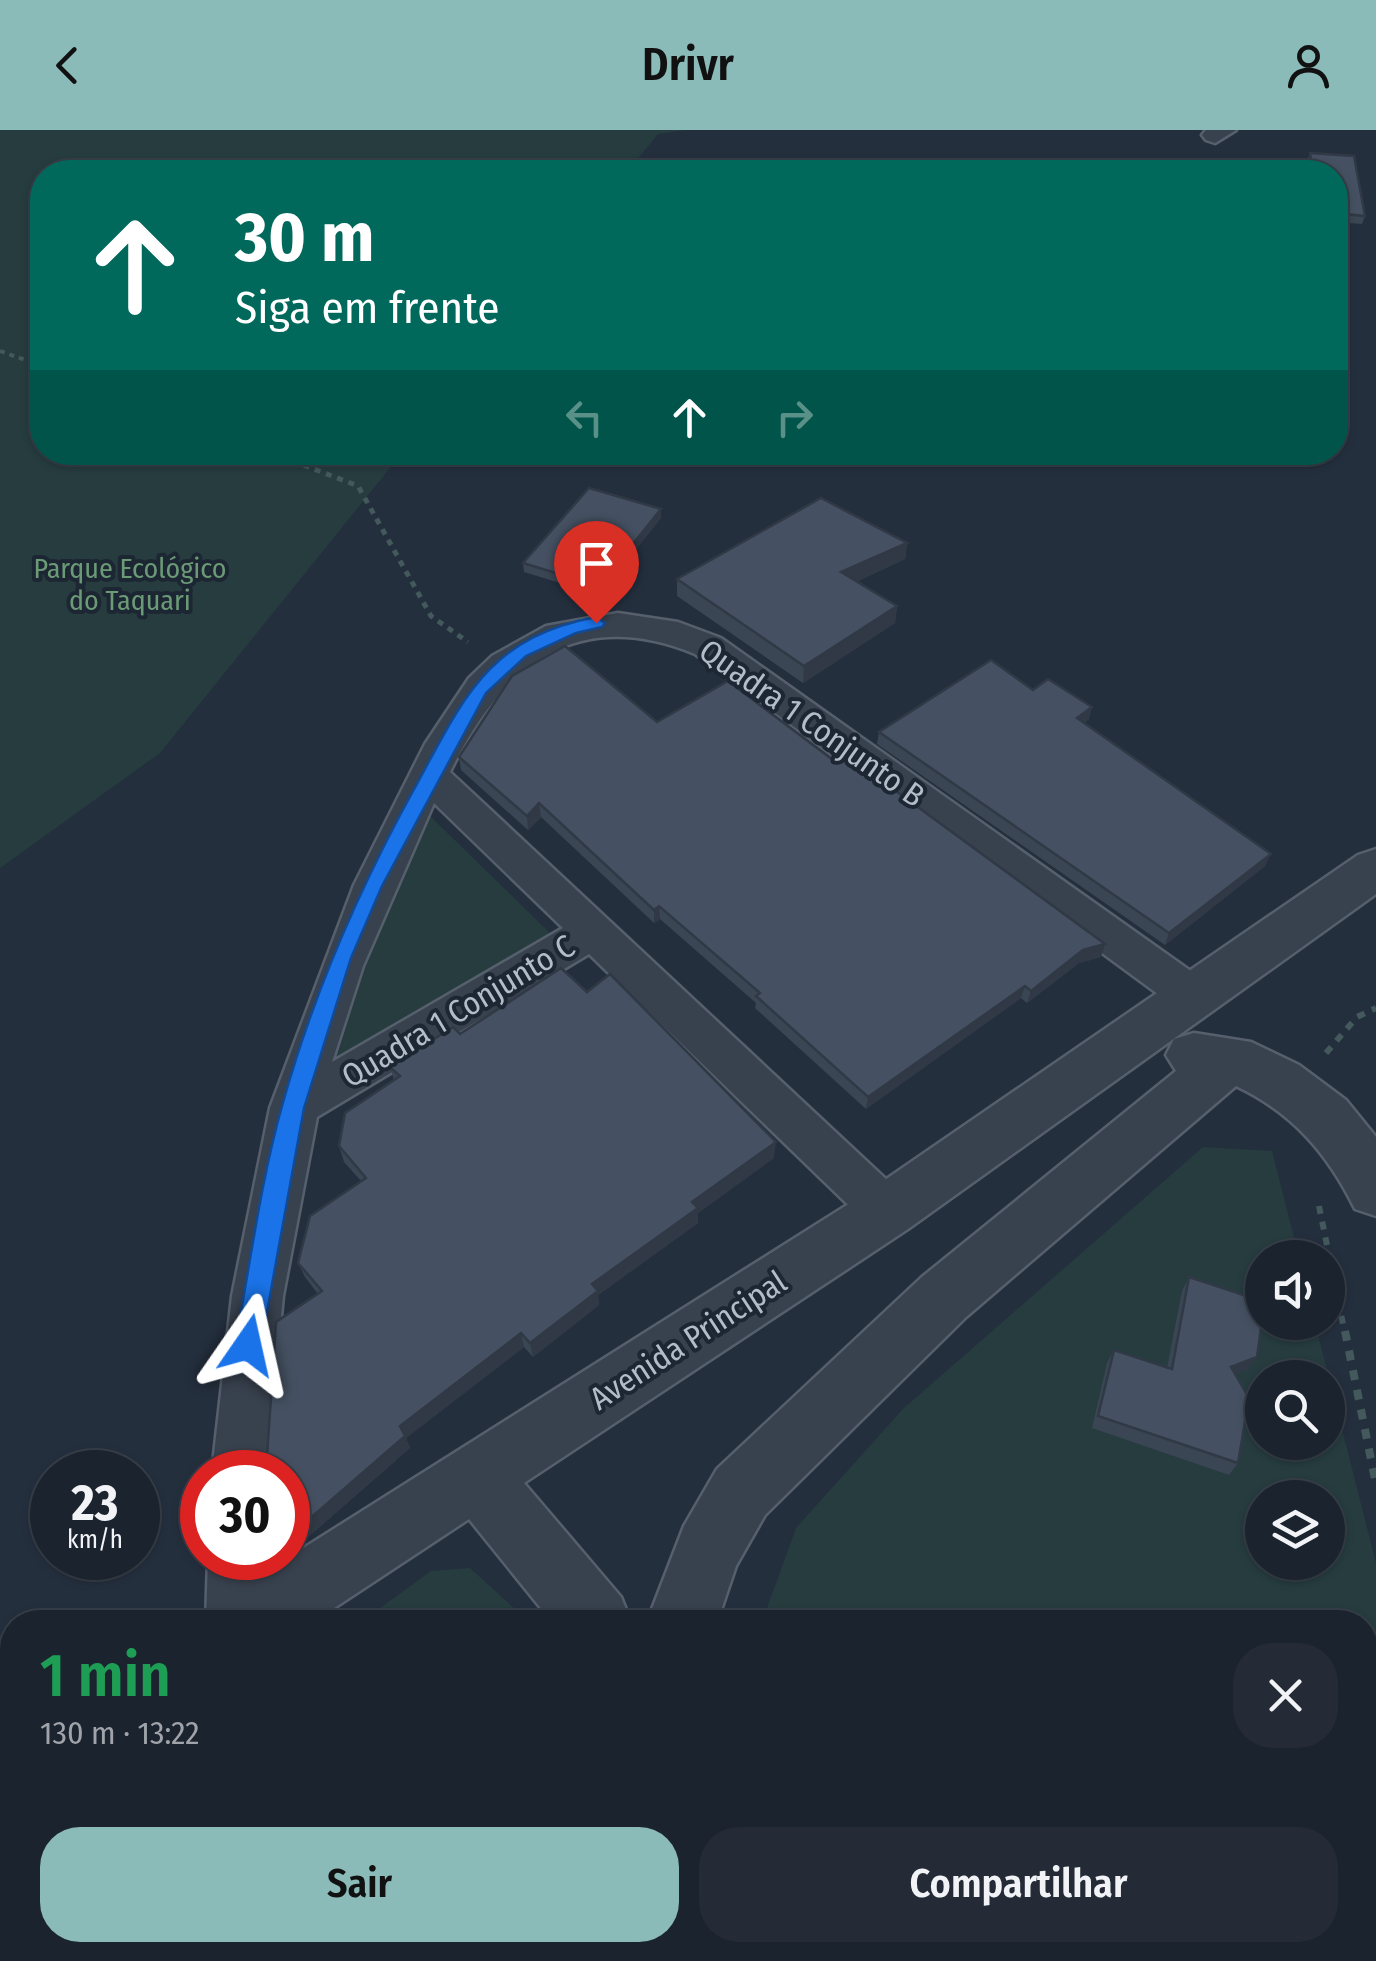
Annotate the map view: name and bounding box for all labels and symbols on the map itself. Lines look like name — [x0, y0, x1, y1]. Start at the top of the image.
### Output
pin — [554, 521, 639, 624]
park label: Parque Ecológico do Taquari — [33, 552, 227, 617]
street label: Quadra 1 Conjunto B — [692, 631, 932, 815]
street label: Quadra 1 Conjunto C — [335, 927, 581, 1095]
street label: Avenida Principal — [583, 1262, 793, 1418]
position arrow — [196, 1293, 300, 1397]
speed limit sign: 30 — [180, 1450, 310, 1580]

